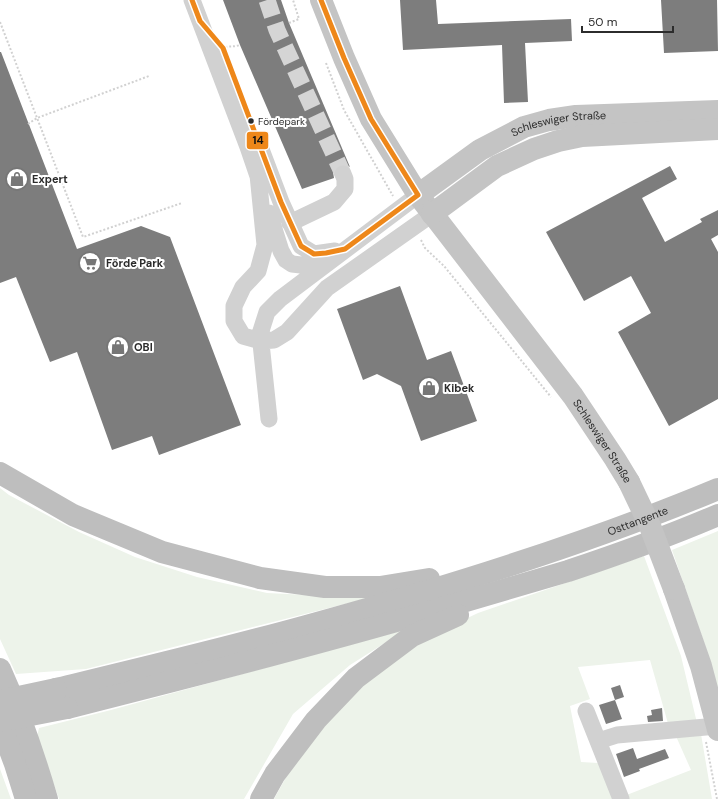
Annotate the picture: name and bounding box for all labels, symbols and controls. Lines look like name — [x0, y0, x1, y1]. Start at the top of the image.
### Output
scale bar — [582, 8, 673, 34]
text: 50 m — [588, 14, 617, 30]
street label: Schleswiger Straße — [508, 108, 606, 140]
place label: Fördepark — [258, 115, 305, 128]
marker: Fördepark — [246, 116, 256, 126]
line badge: 14 — [246, 131, 269, 150]
text: 14 — [252, 133, 264, 147]
shop icon: Expert — [4, 166, 30, 192]
place label: Expert — [32, 172, 68, 186]
supermarket icon: Förde Park — [77, 250, 103, 276]
place label: Förde Park — [106, 256, 164, 270]
shop icon: OBI — [105, 334, 131, 360]
place label: OBI — [134, 340, 153, 354]
shop icon: Kibek — [416, 375, 442, 401]
place label: Kibek — [444, 381, 475, 395]
street label: Schleswiger Straße — [570, 396, 635, 485]
street label: Osttangente — [606, 503, 670, 538]

